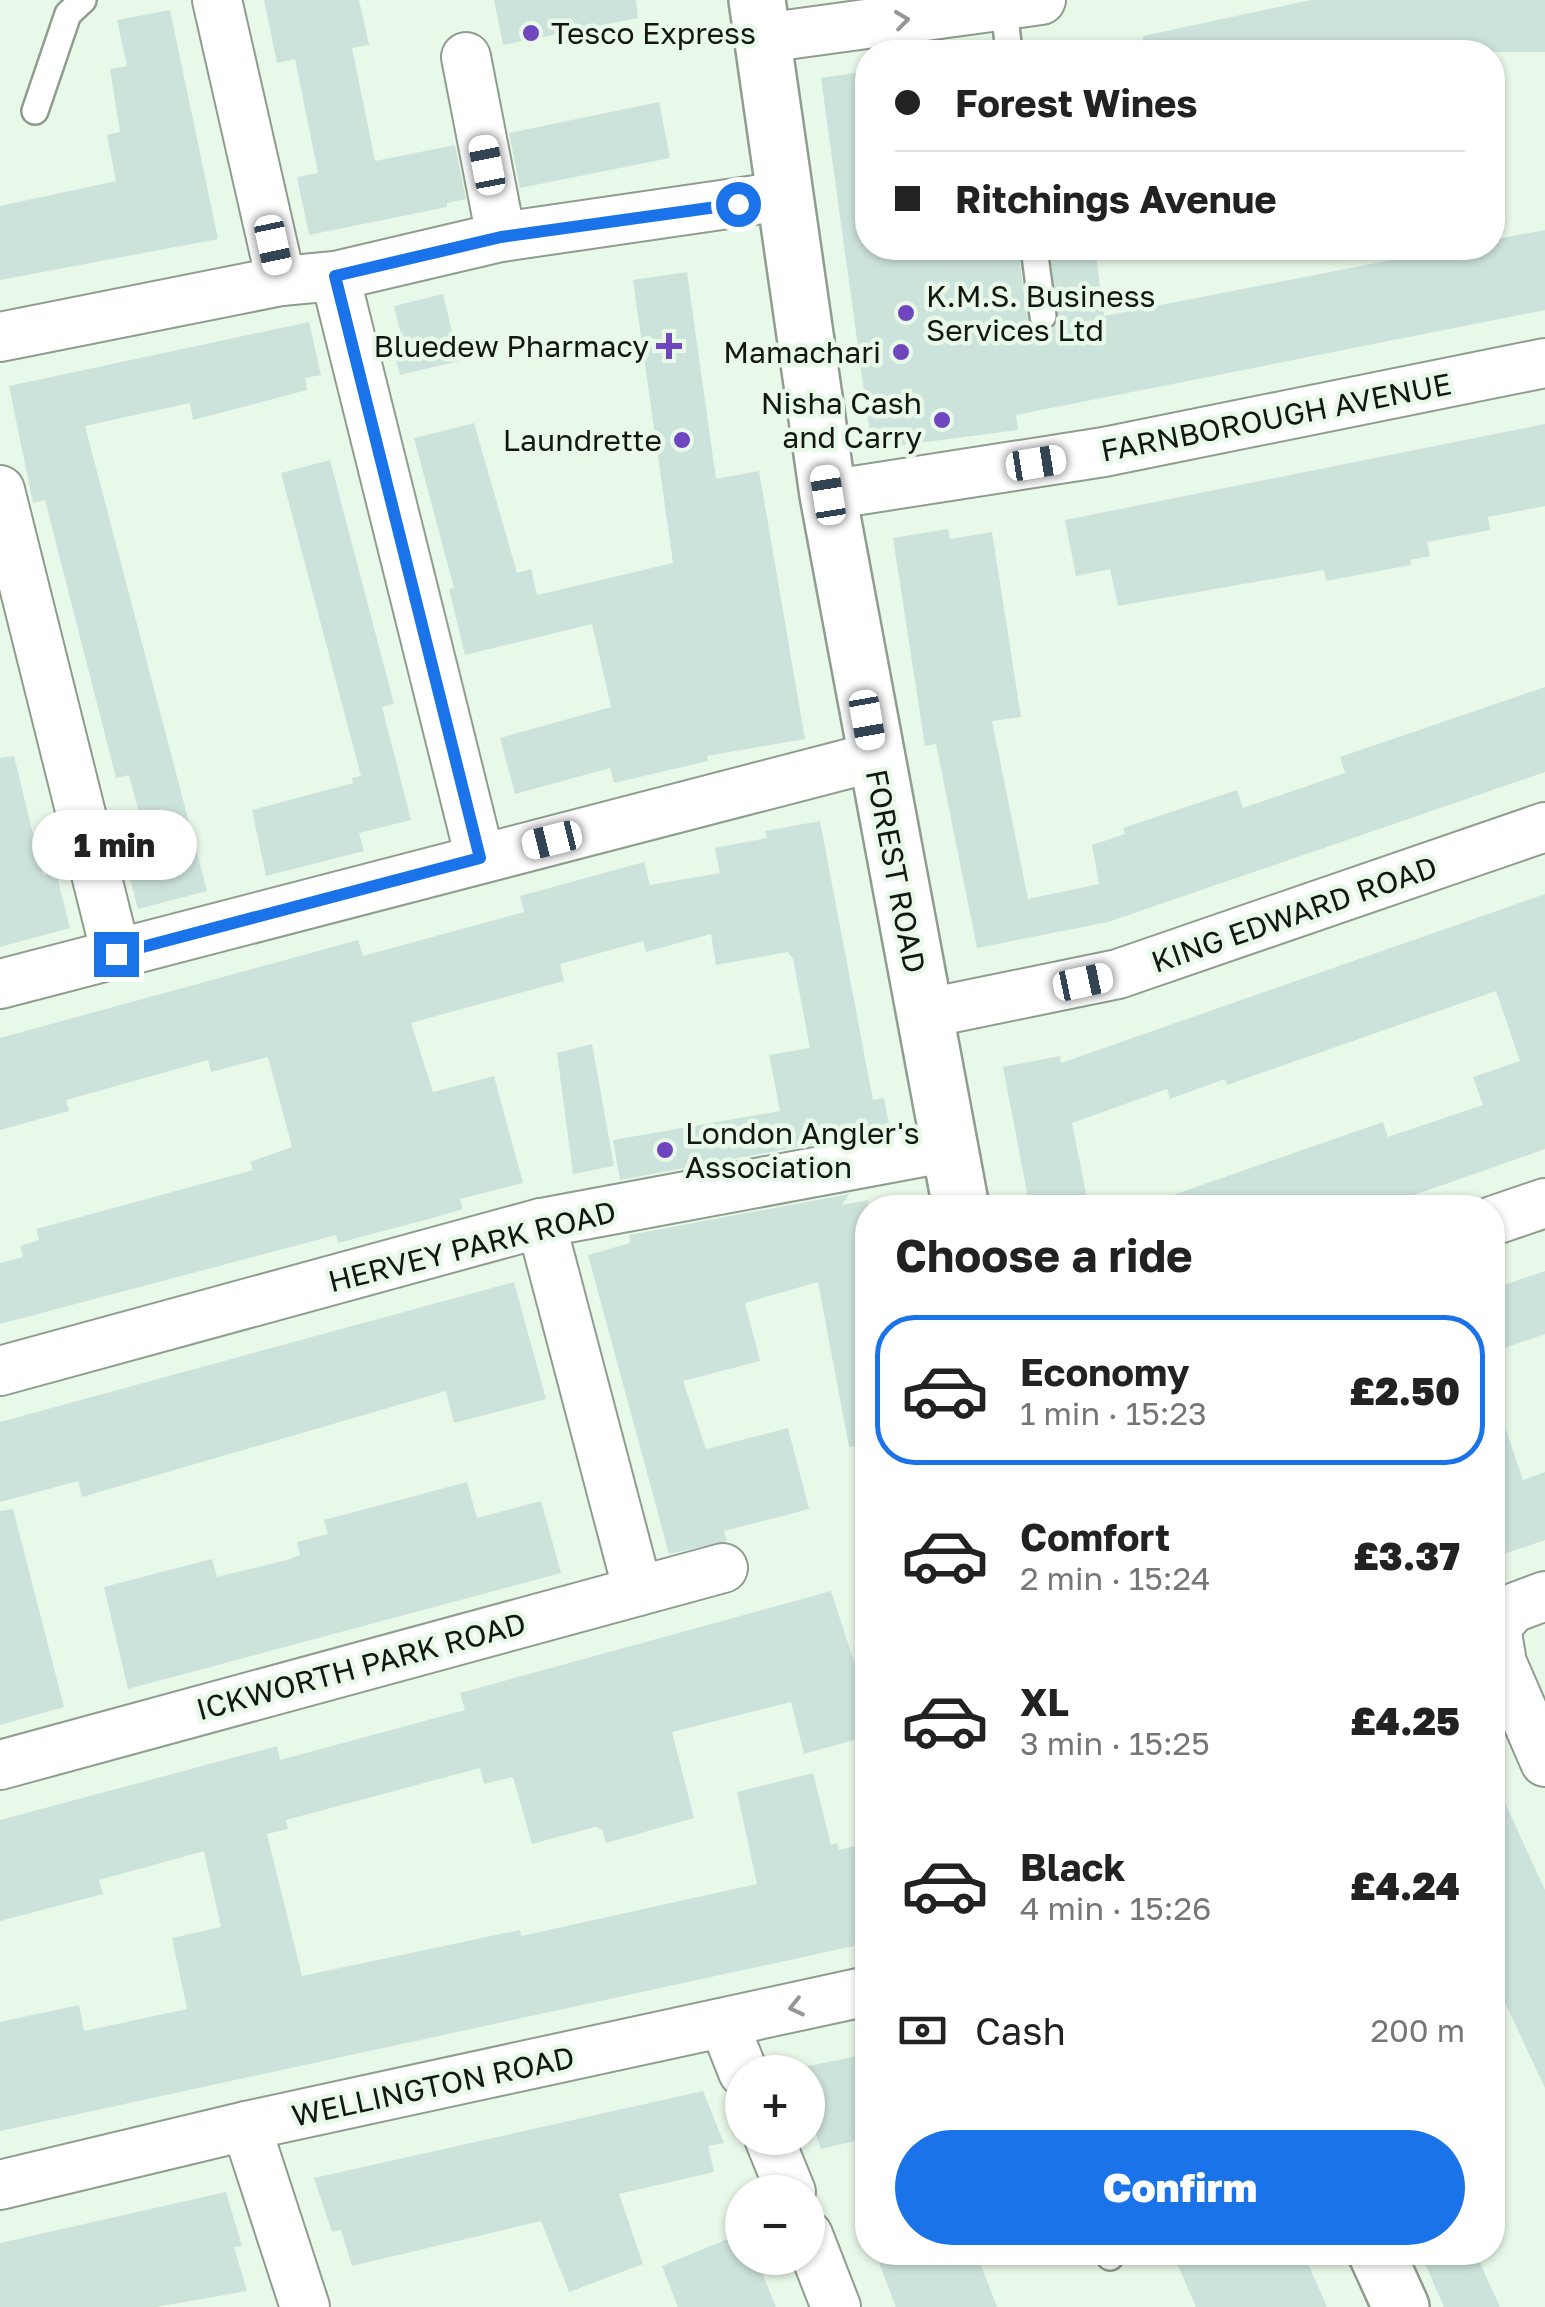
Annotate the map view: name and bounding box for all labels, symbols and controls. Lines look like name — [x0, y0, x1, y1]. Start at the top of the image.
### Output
one-way arrow — [894, 11, 911, 32]
place label: Tesco Express — [551, 15, 756, 51]
marker: Tesco Express — [520, 22, 542, 44]
text: Forest Wines — [955, 80, 1198, 125]
car — [467, 133, 507, 197]
text: Ritchings Avenue — [955, 176, 1277, 221]
route start — [716, 182, 761, 227]
car — [252, 213, 294, 277]
place label: K.M.S. Business Services Ltd — [926, 278, 1155, 348]
marker: K.M.S. Business Services Ltd — [895, 302, 917, 324]
place label: Bluedew Pharmacy — [374, 328, 649, 364]
place label: Mamachari — [723, 334, 881, 370]
marker: Bluedew Pharmacy — [658, 335, 680, 357]
marker: Mamachari — [890, 341, 912, 363]
street label: FARNBOROUGH AVENUE — [1098, 365, 1454, 469]
place label: Nisha Cash and Carry — [761, 385, 922, 455]
marker: Nisha Cash and Carry — [931, 409, 953, 431]
place label: Laundrette — [503, 422, 662, 458]
marker: Laundrette — [671, 429, 693, 451]
car — [1004, 443, 1068, 483]
car — [808, 463, 848, 527]
car — [847, 688, 887, 752]
street label: FOREST ROAD — [859, 766, 933, 976]
callout: 1 min — [34, 809, 198, 879]
car — [519, 818, 585, 862]
text: 1 min — [74, 826, 155, 864]
street label: KING EDWARD ROAD — [1146, 848, 1442, 980]
route end — [94, 932, 139, 977]
car — [1051, 961, 1115, 1003]
place label: London Angler's Association — [685, 1115, 920, 1185]
marker: London Angler's Association — [654, 1139, 676, 1161]
street label: HERVEY PARK ROAD — [324, 1193, 620, 1299]
text: Choose a ride — [895, 1228, 1193, 1282]
icon: car — [900, 1345, 990, 1435]
text: Economy — [1020, 1349, 1189, 1394]
text: £2.50 — [1350, 1368, 1460, 1413]
text: 1 min · 15:23 — [1020, 1394, 1207, 1432]
icon: car — [900, 1510, 990, 1600]
text: Comfort — [1020, 1514, 1170, 1559]
text: £3.37 — [1354, 1533, 1460, 1578]
text: 2 min · 15:24 — [1020, 1559, 1211, 1597]
street label: ICKWORTH PARK ROAD — [192, 1605, 530, 1727]
icon: car — [900, 1675, 990, 1765]
text: XL — [1020, 1679, 1069, 1724]
text: £4.25 — [1351, 1698, 1460, 1743]
text: 3 min · 15:25 — [1020, 1724, 1210, 1762]
icon: car — [900, 1840, 990, 1930]
text: Black — [1020, 1844, 1125, 1889]
text: £4.24 — [1350, 1863, 1460, 1908]
text: 4 min · 15:26 — [1020, 1889, 1211, 1927]
one-way arrow — [787, 1995, 804, 2016]
icon: cash — [895, 2003, 950, 2058]
text: Cash — [975, 2008, 1066, 2053]
text: 200 m — [1370, 2011, 1465, 2049]
street label: WELLINGTON ROAD — [289, 2038, 577, 2134]
map controls — [725, 2055, 825, 2275]
button: + — [725, 2055, 825, 2155]
button: Confirm — [895, 2130, 1465, 2245]
button: − — [725, 2175, 825, 2275]

